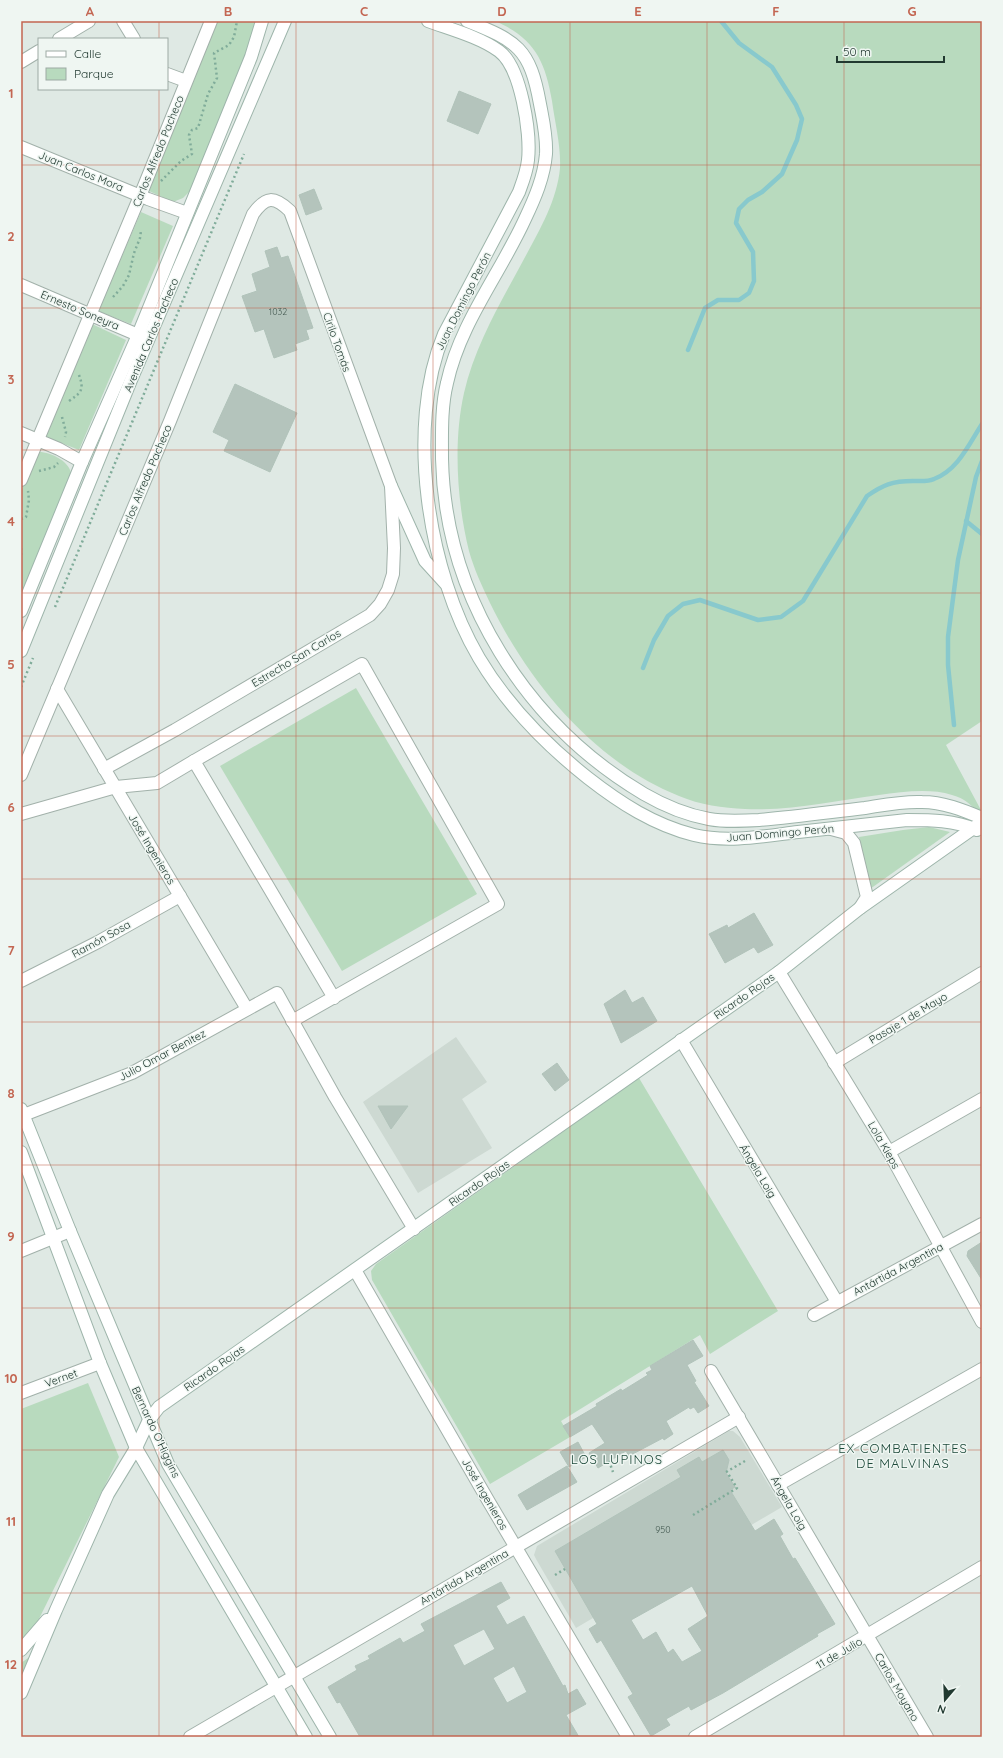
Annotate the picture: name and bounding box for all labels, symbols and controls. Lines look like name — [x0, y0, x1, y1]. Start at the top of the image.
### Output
text: A — [86, 3, 95, 19]
text: B — [224, 3, 232, 19]
text: C — [360, 3, 368, 19]
text: D — [497, 3, 507, 19]
text: E — [634, 3, 642, 19]
text: F — [772, 3, 780, 19]
text: G — [907, 3, 917, 19]
legend — [38, 38, 168, 90]
scale bar — [837, 38, 944, 64]
text: 50 m — [843, 44, 871, 59]
text: Calle — [74, 46, 102, 61]
text: Parque — [74, 66, 114, 81]
text: 1 — [8, 85, 14, 101]
street label: Carlos Alfredo Pacheco — [129, 93, 187, 209]
street label: Juan Carlos Mora — [36, 148, 126, 194]
text: 2 — [7, 228, 15, 244]
street label: Juan Domingo Perón — [432, 250, 494, 352]
street label: Avenida Carlos Pacheco — [121, 275, 182, 394]
street label: Ernesto Soneyra — [39, 287, 121, 333]
house number: 1032 — [269, 306, 287, 317]
street label: Cirilo Tomás — [320, 310, 354, 374]
text: 3 — [8, 371, 15, 387]
street label: Carlos Alfredo Pacheco — [115, 422, 175, 538]
text: 4 — [7, 513, 15, 529]
street label: Estrecho San Carlos — [249, 626, 343, 690]
text: 5 — [7, 656, 15, 672]
text: 6 — [7, 799, 15, 815]
street label: José Ingenieros — [125, 811, 179, 887]
street label: Juan Domingo Perón — [726, 821, 834, 845]
street label: Ramón Sosa — [69, 917, 133, 961]
text: 7 — [7, 942, 15, 958]
street label: Ricardo Rojas — [711, 970, 777, 1022]
street label: Pasaje 1 de Mayo — [866, 989, 950, 1047]
street label: Julio Omar Benitez — [116, 1026, 208, 1084]
text: 8 — [7, 1085, 15, 1101]
street label: Lola Kieps — [865, 1119, 903, 1171]
street label: Ángela Loig — [736, 1142, 780, 1200]
street label: Ricardo Rojas — [446, 1157, 512, 1209]
text: 9 — [7, 1228, 15, 1244]
street label: Antártida Argentina — [851, 1239, 945, 1299]
street label: Ricardo Rojas — [181, 1342, 247, 1394]
street label: Vernet — [43, 1366, 80, 1390]
text: 10 — [4, 1370, 18, 1386]
street label: Bernardo O'Higgins — [129, 1384, 183, 1480]
district label: EX COMBATIENTES DE MALVINAS — [838, 1440, 968, 1471]
district label: LOS LUPINOS — [571, 1451, 663, 1467]
street label: José Ingenieros — [459, 1456, 511, 1532]
street label: Ángela Loig — [768, 1473, 810, 1533]
text: 11 — [6, 1513, 16, 1529]
house number: 950 — [655, 1524, 671, 1535]
street label: Antártida Argentina — [417, 1546, 511, 1608]
street label: 11 de Julio — [813, 1634, 865, 1672]
street label: Carlos Moyano — [872, 1650, 922, 1724]
text: 12 — [5, 1656, 17, 1672]
north arrow — [925, 1680, 965, 1720]
text: N — [936, 1702, 948, 1717]

